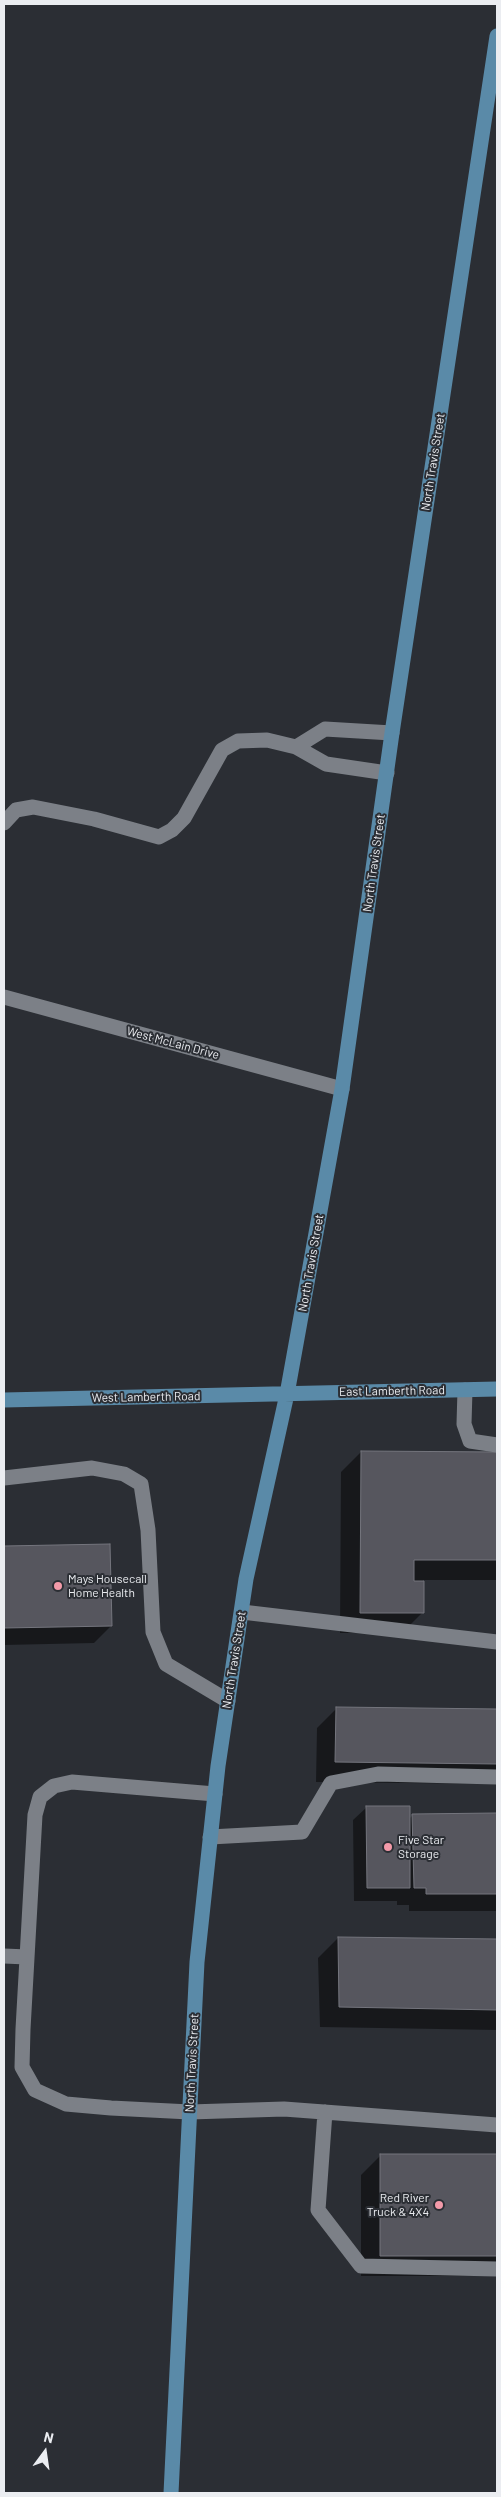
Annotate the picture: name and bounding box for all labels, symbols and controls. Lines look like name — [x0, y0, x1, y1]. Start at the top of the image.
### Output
street label: North Travis Street — [418, 412, 448, 512]
street label: North Travis Street — [360, 813, 388, 913]
street label: West McLain Drive — [125, 1024, 221, 1062]
street label: North Travis Street — [295, 1213, 327, 1313]
street label: East Lamberth Road — [339, 1383, 445, 1399]
street label: West Lamberth Road — [91, 1389, 201, 1405]
place label: Mays Housecall Home Health — [68, 1572, 147, 1600]
marker: Mays Housecall Home Health — [52, 1580, 64, 1592]
street label: North Travis Street — [219, 1610, 249, 1710]
place label: Five Star Storage — [398, 1833, 444, 1861]
marker: Five Star Storage — [382, 1841, 394, 1853]
street label: North Travis Street — [182, 2013, 202, 2113]
place label: Red River Truck & 4X4 — [367, 2191, 429, 2219]
marker: Red River Truck & 4X4 — [433, 2199, 445, 2211]
north arrow — [20, 2427, 70, 2477]
text: N — [42, 2428, 55, 2446]

